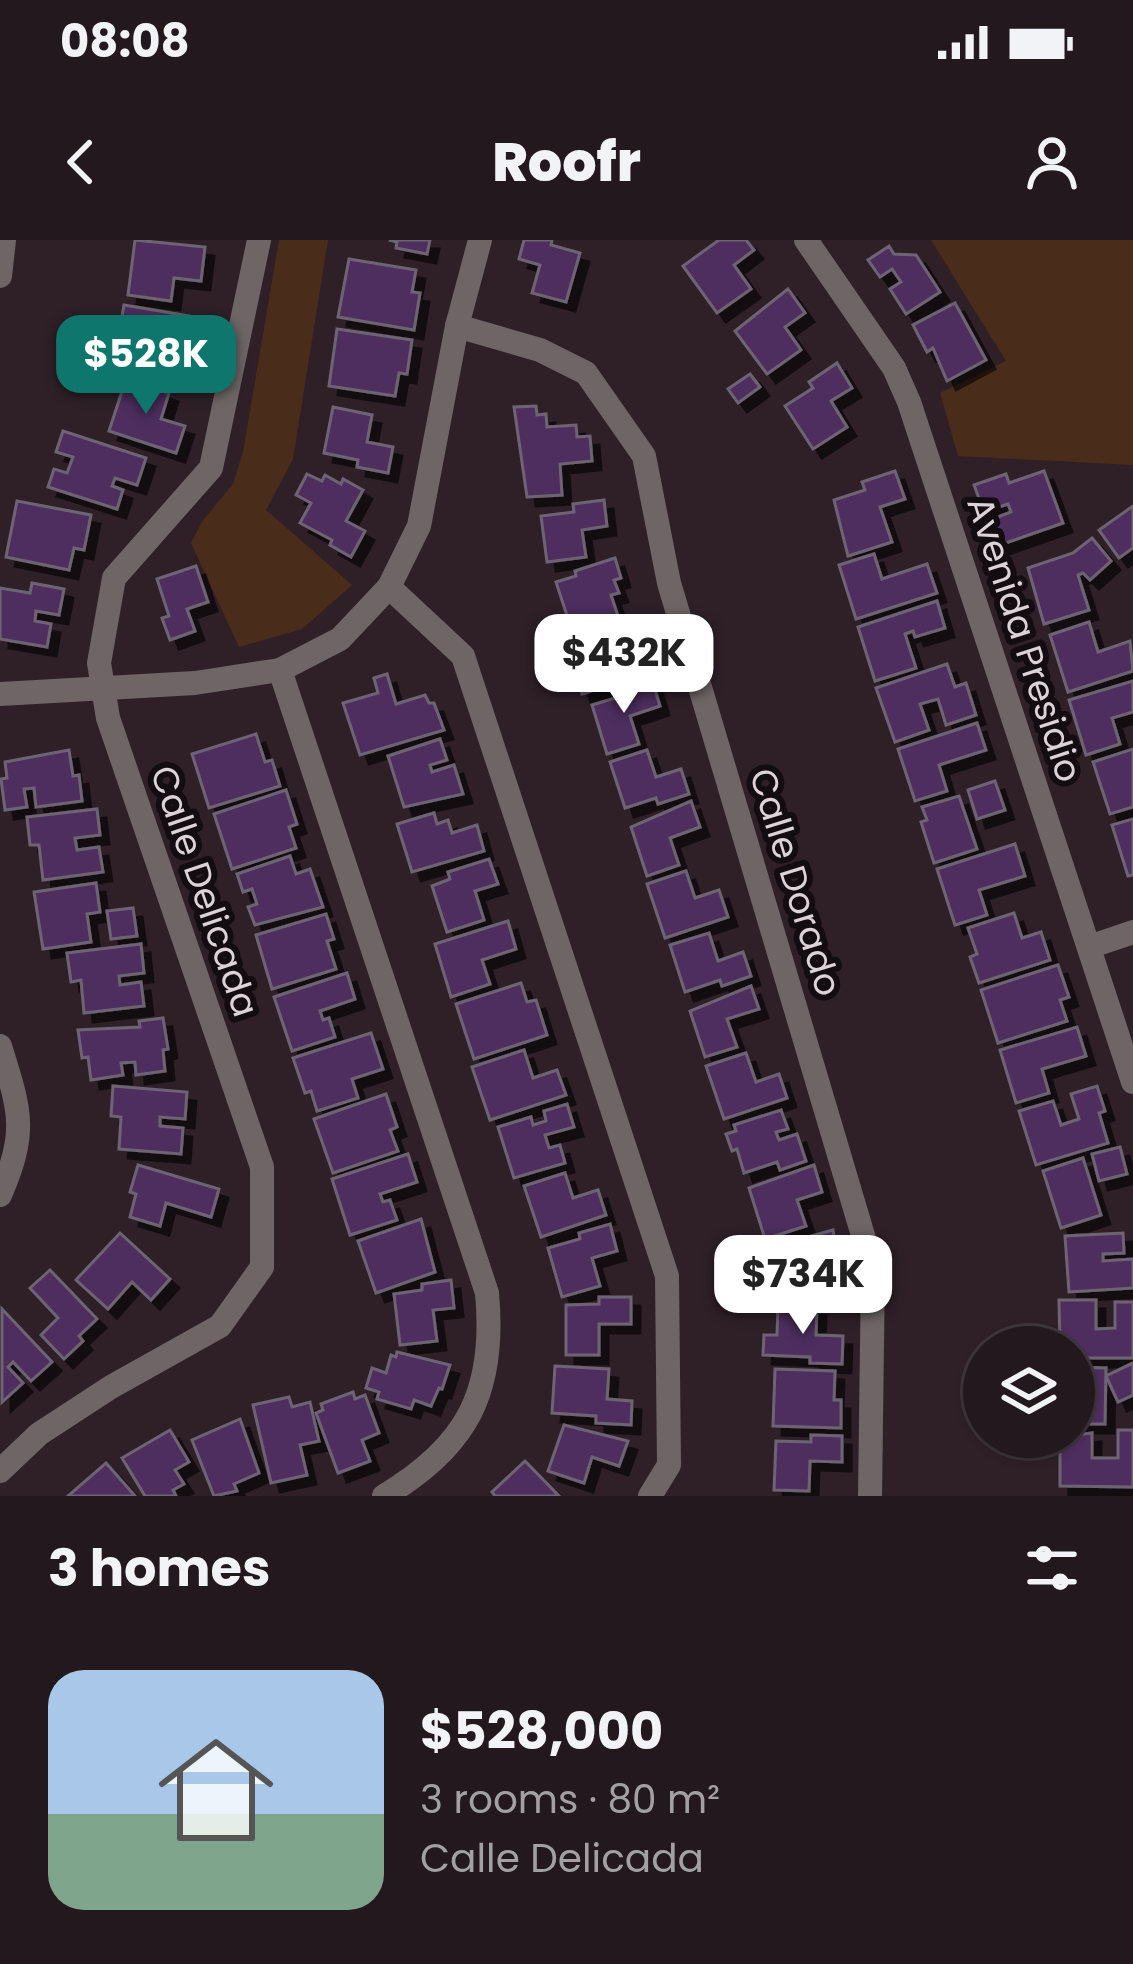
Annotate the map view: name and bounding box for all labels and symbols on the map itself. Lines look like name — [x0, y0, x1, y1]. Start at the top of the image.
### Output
pin: $528K — [62, 315, 230, 417]
street label: Avenida Presidio — [954, 490, 1095, 788]
pin: $432K — [540, 614, 708, 716]
street label: Calle Delicada — [138, 759, 271, 1023]
street label: Calle Dorado — [737, 762, 854, 1002]
pin: $734K — [719, 1235, 887, 1337]

